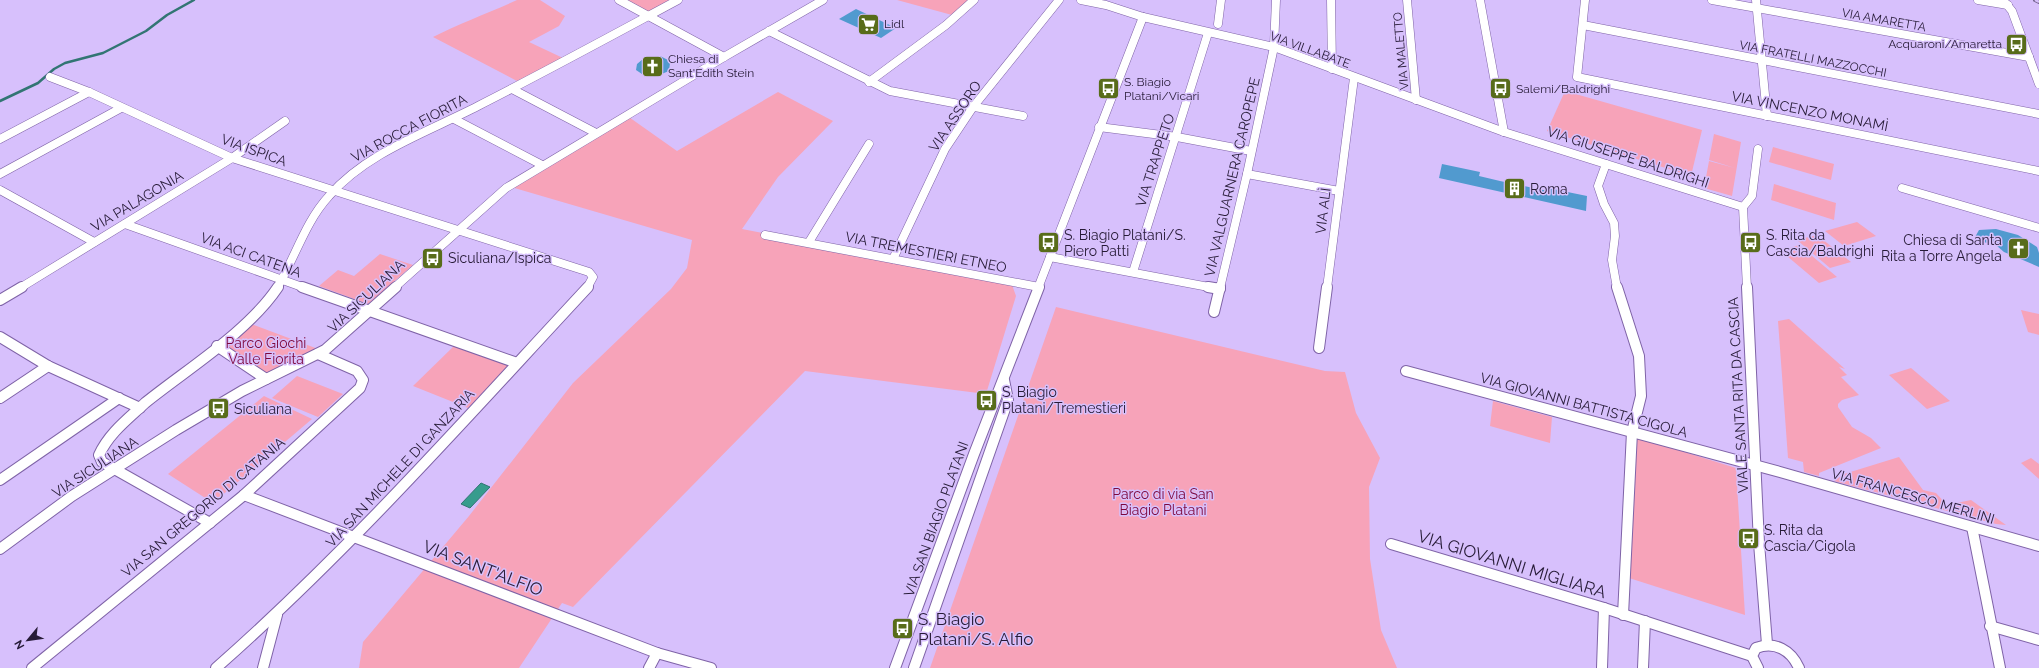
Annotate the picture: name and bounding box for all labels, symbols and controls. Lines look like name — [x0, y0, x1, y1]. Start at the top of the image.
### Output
street label: VIA AMARETTA — [1841, 6, 1927, 34]
supermarket icon: Lidl — [855, 11, 881, 37]
street label: VIA MALETTO — [1391, 11, 1411, 91]
place label: Lidl — [884, 17, 905, 31]
street label: VIA VILLABATE — [1268, 29, 1352, 71]
bus stop icon: Acquaroni/Amaretta — [2004, 31, 2030, 57]
place label: Acquaroni/Amaretta — [1888, 37, 2002, 51]
street label: VIA FRATELLI MAZZOCCHI — [1738, 38, 1888, 80]
place label: Chiesa di Sant'Edith Stein — [668, 52, 754, 80]
church icon: Chiesa di Sant'Edith Stein — [639, 53, 665, 79]
place label: S. Biagio Platani/Vicari — [1124, 75, 1199, 103]
bus stop icon: S. Biagio Platani/Vicari — [1095, 76, 1121, 102]
street label: VIA VALGUARNERA CAROPEPE — [1201, 76, 1263, 278]
bus stop icon: Salemi/Baldrighi — [1488, 76, 1514, 102]
street label: VIA ASSORO — [926, 78, 984, 154]
place label: Salemi/Baldrighi — [1516, 82, 1610, 96]
street label: VIA VINCENZO MONAMÌ — [1730, 87, 1890, 134]
street label: VIA ROCCA FIORITA — [348, 90, 470, 165]
street label: VIA TRAPPETO — [1132, 111, 1178, 209]
street label: VIA GIUSEPPE BALDRIGHI — [1545, 123, 1711, 191]
street label: VIA ISPICA — [219, 131, 289, 169]
street label: VIA PALAGONIA — [88, 167, 186, 235]
building icon: Roma — [1501, 176, 1527, 202]
place label: Roma — [1530, 181, 1568, 197]
street label: VIA ALÌ — [1311, 187, 1334, 235]
place label: S. Biagio Platani/S. Piero Patti — [1064, 227, 1186, 259]
place label: S. Rita da Cascia/Baldrighi — [1766, 227, 1874, 259]
street label: VIA TREMESTIERI ETNEO — [844, 228, 1008, 276]
street label: VIA ACI CATENA — [198, 229, 304, 281]
bus stop icon: S. Biagio Platani/S. Piero Patti — [1036, 230, 1062, 256]
bus stop icon: S. Rita da Cascia/Baldrighi — [1738, 230, 1764, 256]
place label: Chiesa di Santa Rita a Torre Angela — [1881, 232, 2002, 264]
church icon: Chiesa di Santa Rita a Torre Angela — [2005, 235, 2031, 261]
bus stop icon: Siculiana/Ispica — [419, 245, 445, 271]
place label: Siculiana/Ispica — [448, 250, 551, 266]
street label: VIA SICULIANA — [324, 256, 408, 336]
street label: VIALE SANTA RITA DA CASCIA — [1725, 296, 1751, 493]
park label: Parco Giochi Valle Fiorita — [226, 335, 306, 367]
street label: VIA GIOVANNI BATTISTA CIGOLA — [1479, 370, 1690, 441]
place label: S. Biagio Platani/Tremestieri — [1002, 384, 1126, 416]
street label: VIA SAN MICHELE DI GANZARIA — [323, 385, 478, 550]
bus stop icon: S. Biagio Platani/Tremestieri — [973, 387, 999, 413]
bus stop icon: Siculiana — [206, 396, 232, 422]
place label: Siculiana — [234, 401, 292, 417]
street label: VIA SICULIANA — [49, 433, 141, 501]
street label: VIA SAN GREGORIO DI CATANIA — [118, 434, 288, 580]
street label: VIA SAN BIAGIO PLATANI — [900, 439, 972, 599]
street label: VIA FRANCESCO MERLINI — [1829, 465, 1997, 527]
park label: Parco di via San Biagio Platani — [1112, 486, 1214, 518]
place label: S. Rita da Cascia/Cigola — [1764, 522, 1856, 554]
bus stop icon: S. Rita da Cascia/Cigola — [1735, 525, 1761, 551]
street label: VIA GIOVANNI MIGLIARA — [1415, 526, 1609, 602]
street label: VIA SANT'ALFIO — [420, 536, 546, 600]
place label: S. Biagio Platani/S. Alfio — [918, 609, 1033, 649]
bus stop icon: S. Biagio Platani/S. Alfio — [889, 616, 915, 642]
north arrow — [8, 620, 48, 660]
text: N — [12, 638, 27, 651]

